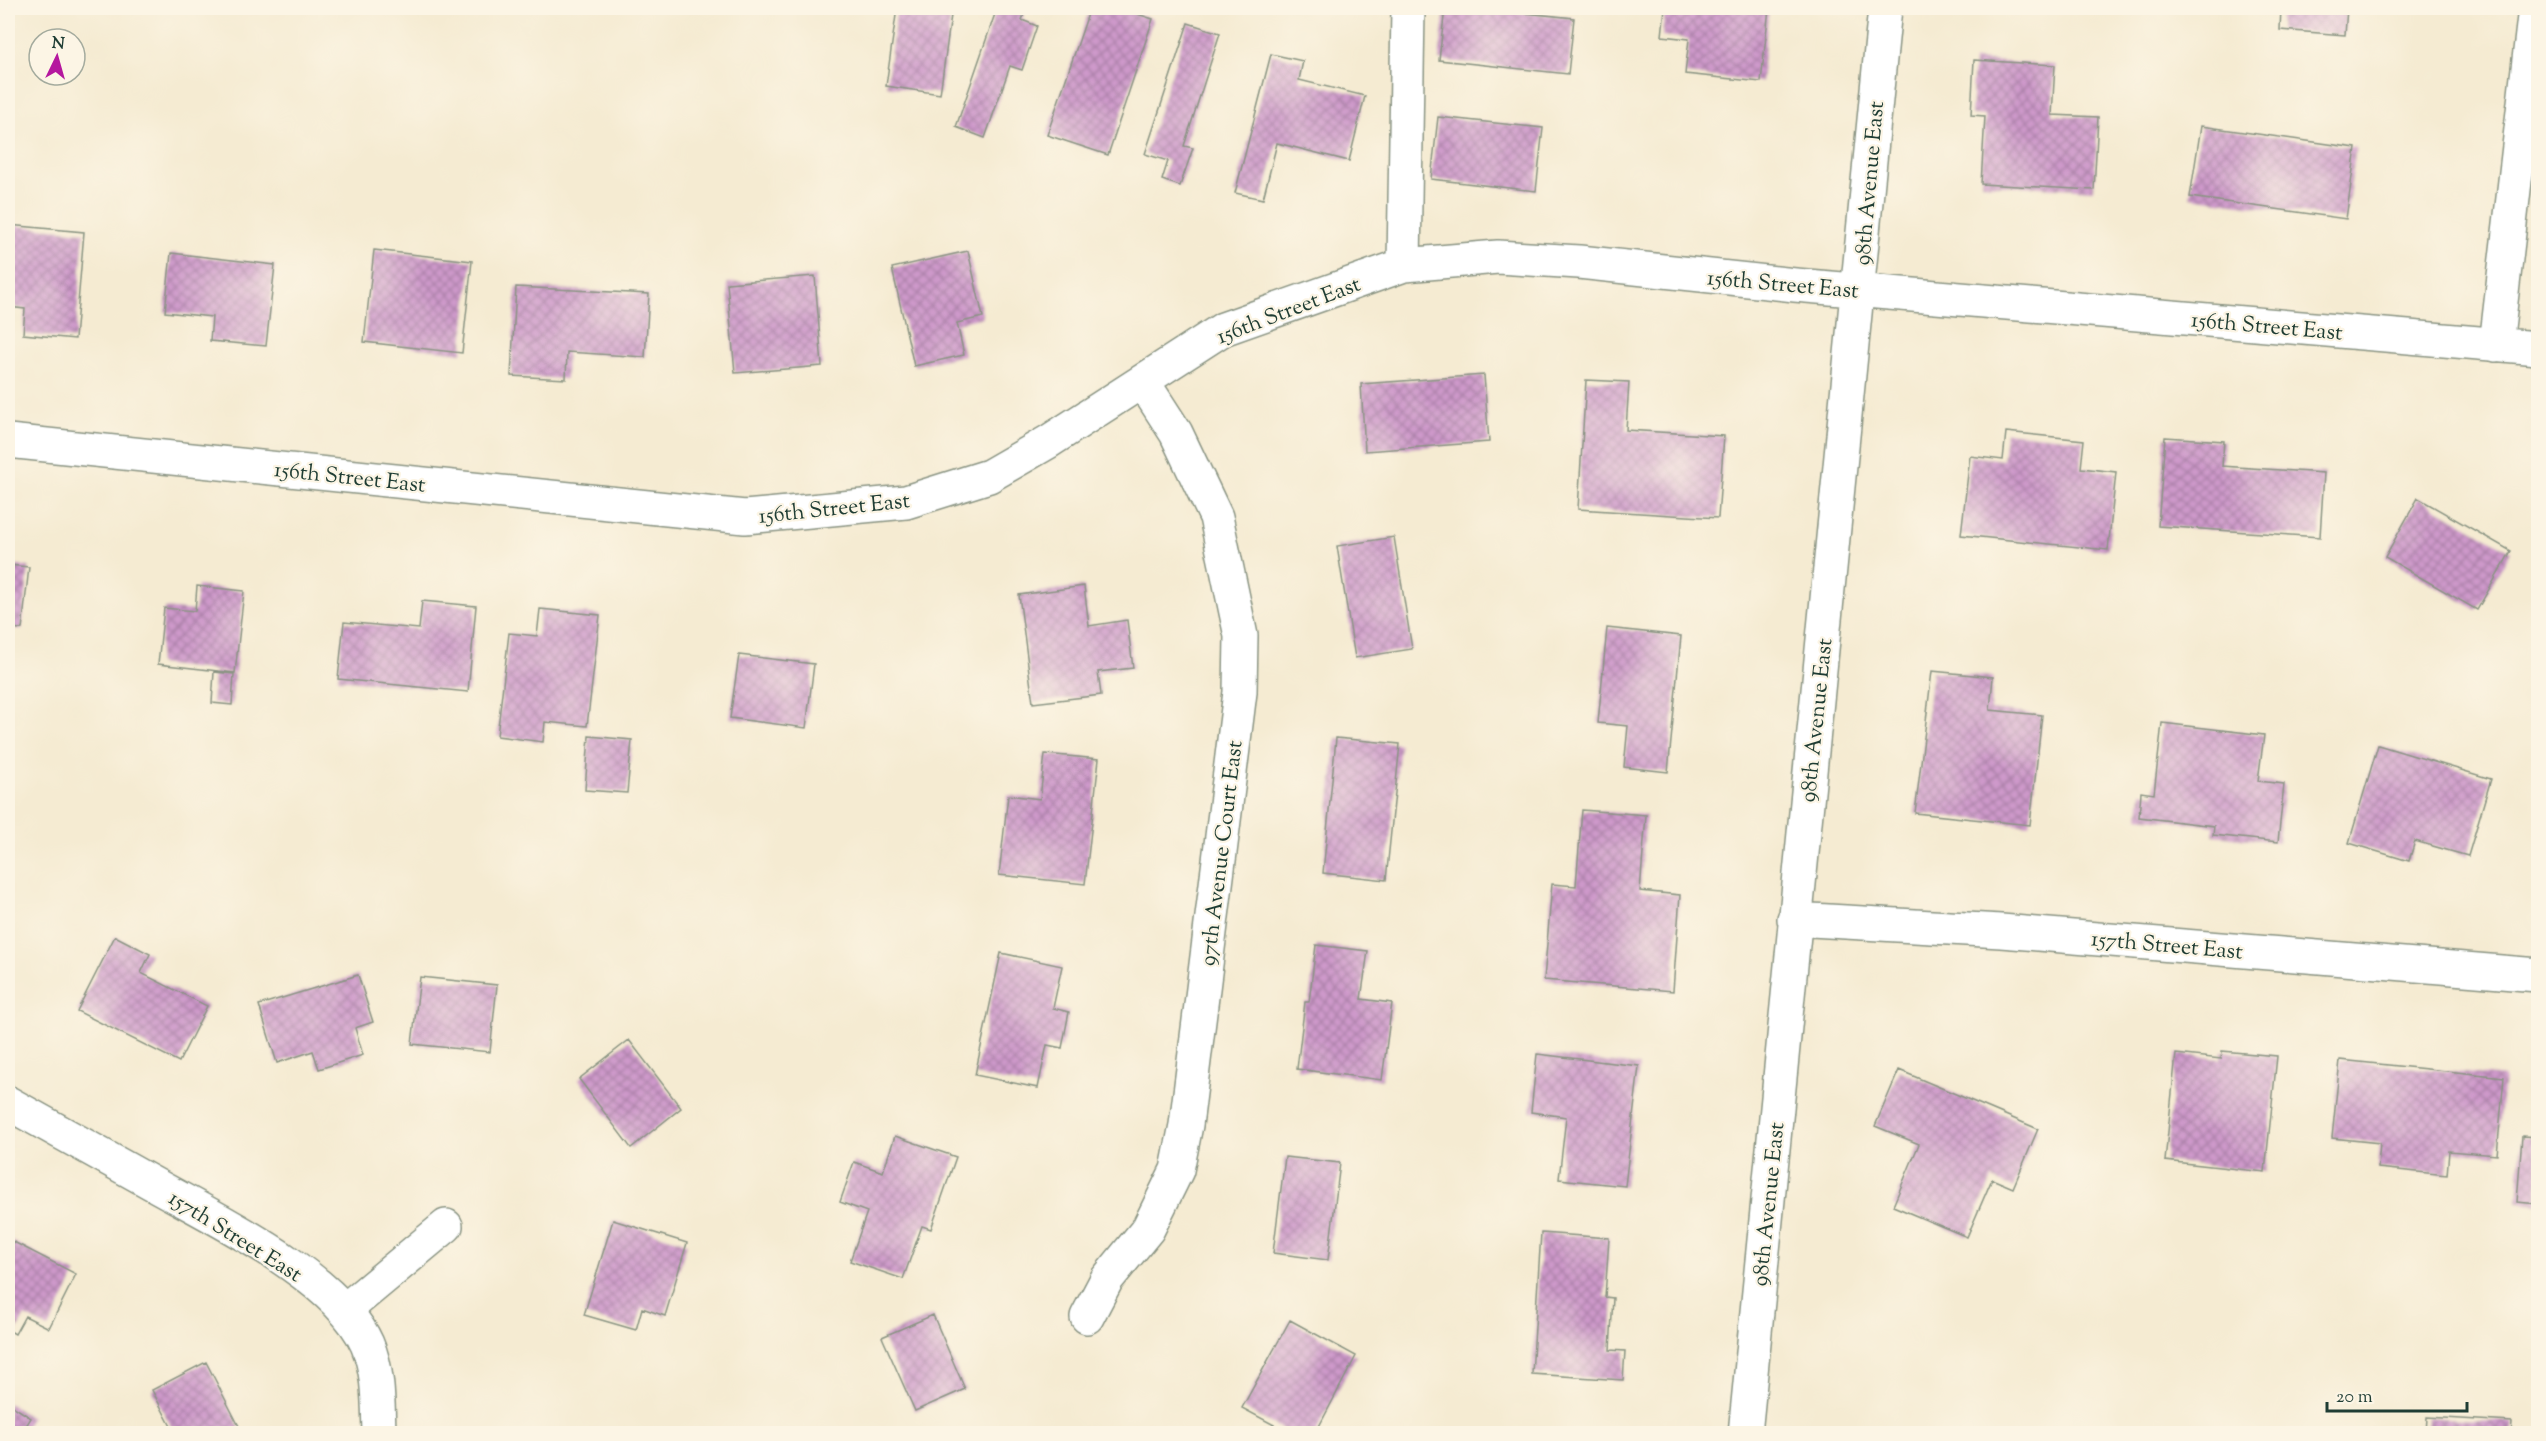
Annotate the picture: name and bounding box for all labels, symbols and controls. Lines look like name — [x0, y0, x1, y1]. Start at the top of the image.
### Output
north arrow — [27, 27, 87, 87]
text: N — [51, 33, 66, 57]
street label: 98th Avenue East — [1848, 99, 1894, 267]
street label: 156th Street East — [1706, 263, 1860, 309]
street label: 156th Street East — [1212, 269, 1366, 354]
street label: 156th Street East — [2190, 305, 2344, 351]
street label: 156th Street East — [272, 455, 427, 503]
street label: 156th Street East — [757, 486, 912, 534]
street label: 98th Avenue East — [1793, 636, 1843, 804]
street label: 97th Avenue Court East — [1193, 738, 1253, 968]
street label: 157th Street East — [2090, 924, 2244, 970]
street label: 98th Avenue East — [1745, 1120, 1795, 1288]
street label: 157th Street East — [161, 1184, 308, 1292]
scale bar — [2327, 1375, 2466, 1413]
text: 20 m — [2336, 1385, 2373, 1411]

